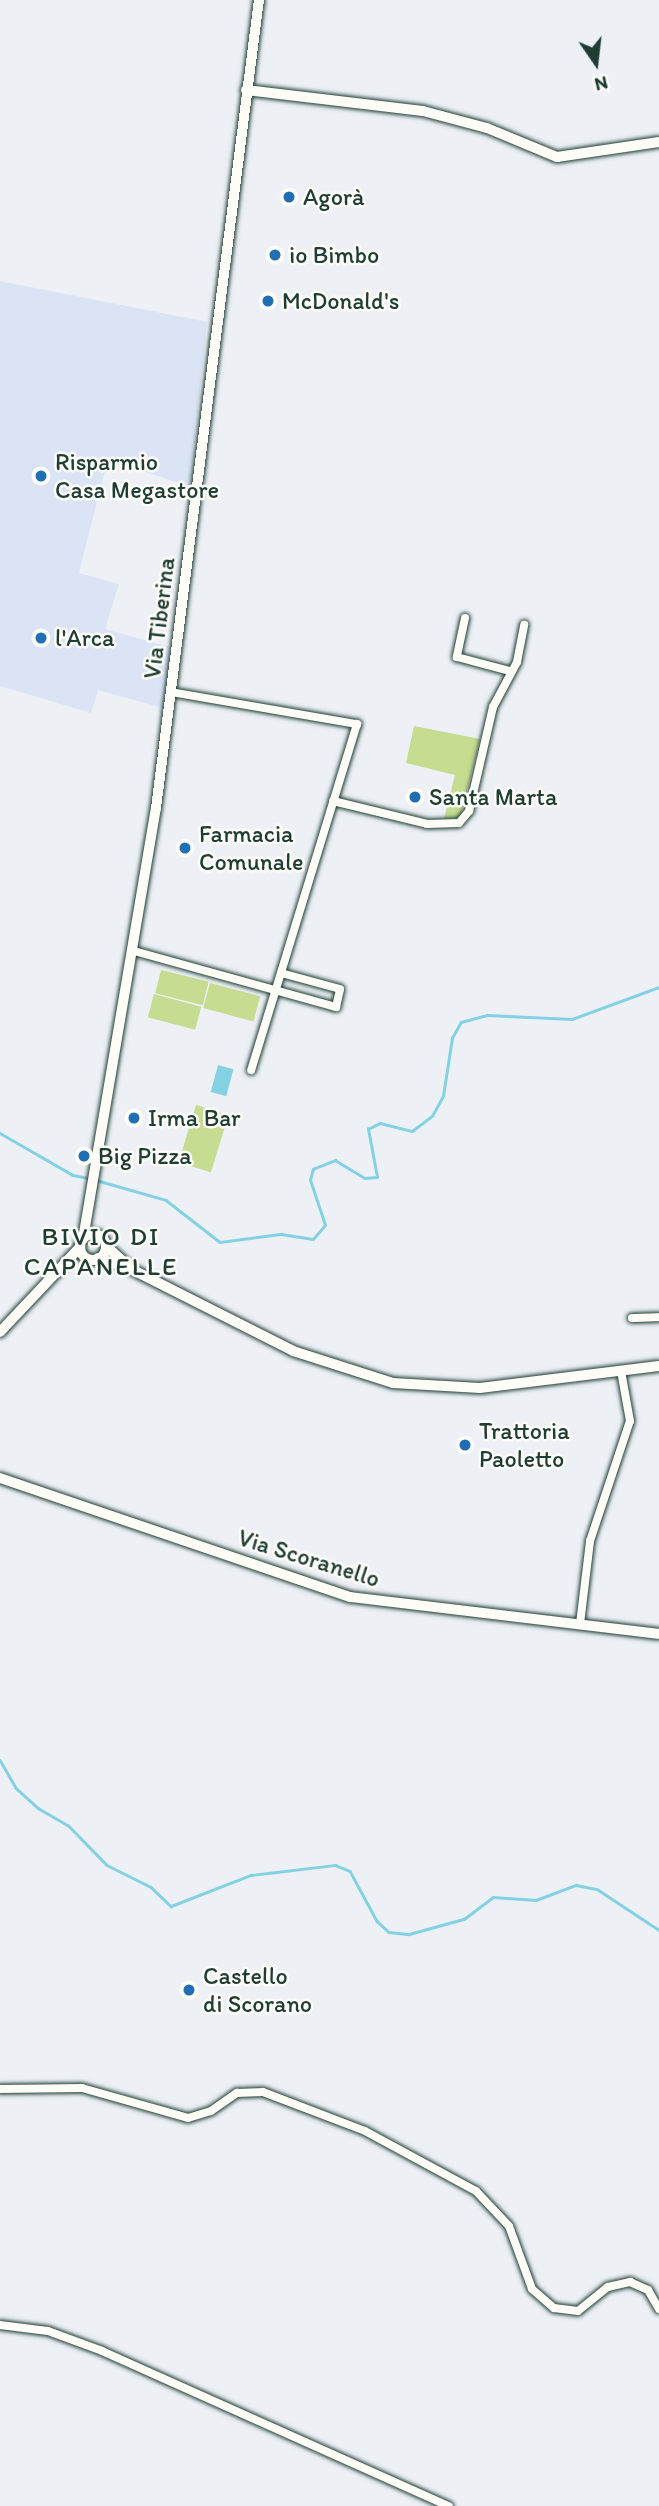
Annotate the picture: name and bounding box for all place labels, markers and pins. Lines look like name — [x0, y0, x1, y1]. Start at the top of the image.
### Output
place label: Agorà — [303, 183, 365, 211]
marker: Agorà — [281, 189, 297, 205]
place label: io Bimbo — [289, 241, 379, 269]
marker: io Bimbo — [267, 247, 283, 263]
place label: McDonald's — [282, 287, 399, 315]
marker: McDonald's — [260, 293, 276, 309]
place label: Risparmio Casa Megastore — [55, 448, 218, 504]
marker: Risparmio Casa Megastore — [33, 468, 49, 484]
place label: l'Arca — [55, 624, 114, 652]
marker: l'Arca — [33, 630, 49, 646]
place label: Santa Marta — [429, 783, 556, 811]
marker: Santa Marta — [407, 789, 423, 805]
place label: Farmacia Comunale — [199, 820, 303, 876]
marker: Farmacia Comunale — [177, 840, 193, 856]
place label: Irma Bar — [148, 1104, 241, 1132]
marker: Irma Bar — [126, 1110, 142, 1126]
place label: Big Pizza — [98, 1142, 191, 1170]
marker: Big Pizza — [76, 1148, 92, 1164]
place label: Trattoria Paoletto — [479, 1417, 570, 1473]
marker: Trattoria Paoletto — [457, 1437, 473, 1453]
place label: Castello di Scorano — [203, 1962, 311, 2018]
marker: Castello di Scorano — [181, 1982, 197, 1998]

